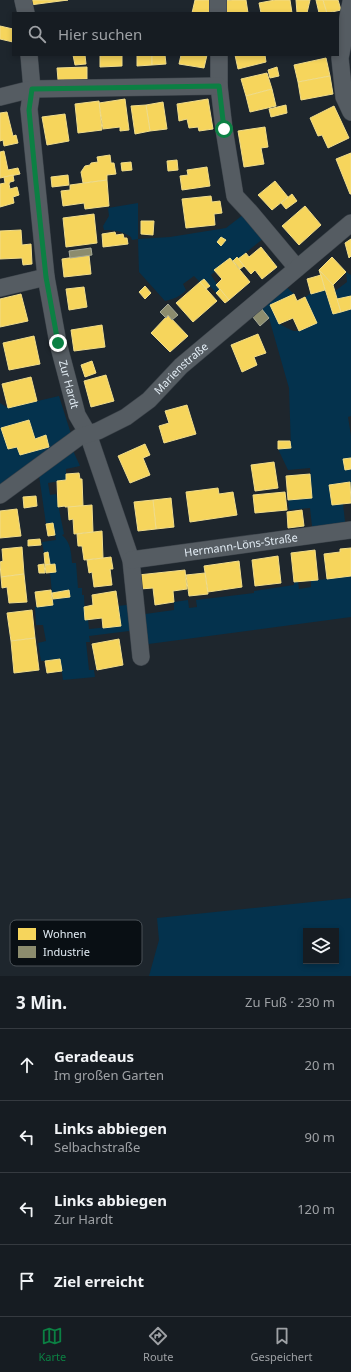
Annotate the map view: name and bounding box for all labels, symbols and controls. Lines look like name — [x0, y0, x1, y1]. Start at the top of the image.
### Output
search box — [12, 12, 339, 56]
icon: search — [26, 23, 48, 45]
text: Hier suchen — [58, 24, 142, 44]
route start — [215, 120, 233, 138]
route end — [49, 334, 67, 352]
street label: Marienstraße — [150, 338, 211, 397]
street label: Zur Hardt — [56, 358, 83, 410]
street label: Hermann-Löns-Straße — [183, 529, 299, 560]
legend — [10, 920, 142, 966]
text: Wohnen — [43, 926, 86, 941]
map controls — [303, 928, 339, 964]
button: layers — [303, 928, 339, 964]
text: Industrie — [43, 944, 90, 959]
text: 3 Min. — [16, 991, 67, 1014]
text: Zu Fuß · 230 m — [245, 993, 335, 1011]
text: Geradeaus — [54, 1046, 134, 1066]
icon: ahead — [16, 1054, 38, 1076]
text: 20 m — [305, 1056, 335, 1074]
text: Im großen Garten — [54, 1066, 164, 1084]
text: Links abbiegen — [54, 1118, 167, 1138]
icon: left — [16, 1126, 38, 1148]
text: 90 m — [305, 1128, 335, 1146]
text: Selbachstraße — [54, 1138, 140, 1156]
text: Links abbiegen — [54, 1190, 167, 1210]
icon: left — [16, 1198, 38, 1220]
text: 120 m — [297, 1200, 335, 1218]
text: Zur Hardt — [54, 1210, 113, 1228]
icon: arrive — [16, 1270, 38, 1292]
text: Ziel erreicht — [54, 1271, 144, 1291]
tab: Karte — [38, 1325, 66, 1364]
tab: Route — [143, 1325, 174, 1364]
tab: Gespeichert — [250, 1325, 313, 1364]

